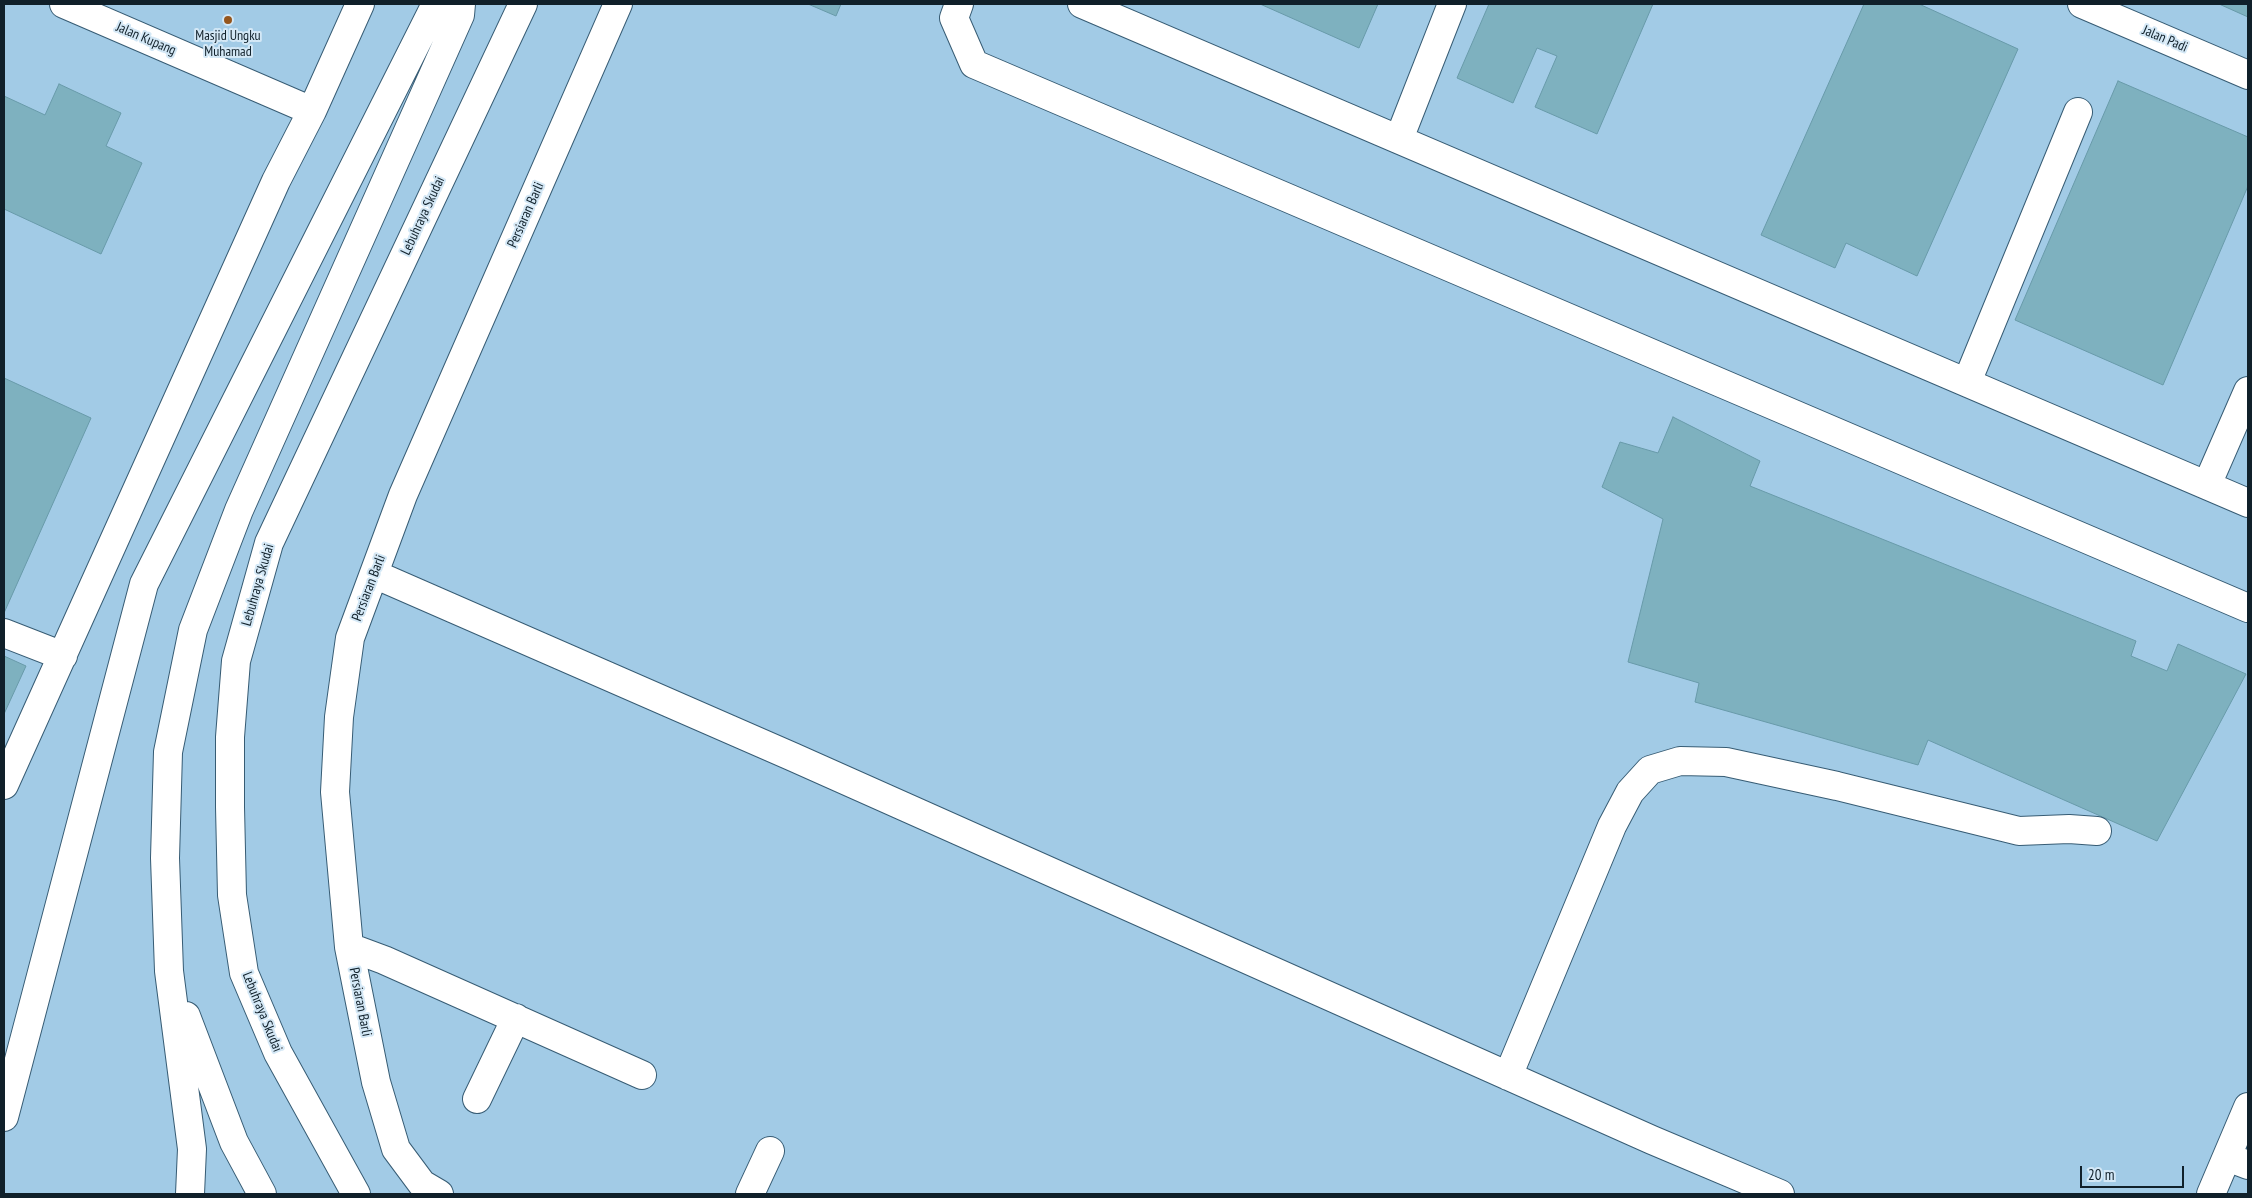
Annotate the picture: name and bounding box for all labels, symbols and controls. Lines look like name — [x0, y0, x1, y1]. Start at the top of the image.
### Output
marker: Masjid Ungku Muhamad — [222, 14, 234, 26]
street label: Jalan Kupang — [113, 19, 179, 59]
street label: Jalan Padi — [2140, 22, 2190, 56]
place label: Masjid Ungku Muhamad — [195, 28, 261, 60]
street label: Lebuhraya Skudai — [397, 174, 449, 258]
street label: Persiaran Barli — [504, 180, 548, 250]
street label: Lebuhraya Skudai — [238, 542, 278, 628]
street label: Persiaran Barli — [349, 552, 389, 624]
street label: Persiaran Barli — [345, 966, 375, 1038]
street label: Lebuhraya Skudai — [238, 970, 286, 1054]
scale bar — [2082, 1156, 2186, 1188]
text: 20 m — [2088, 1165, 2114, 1184]

